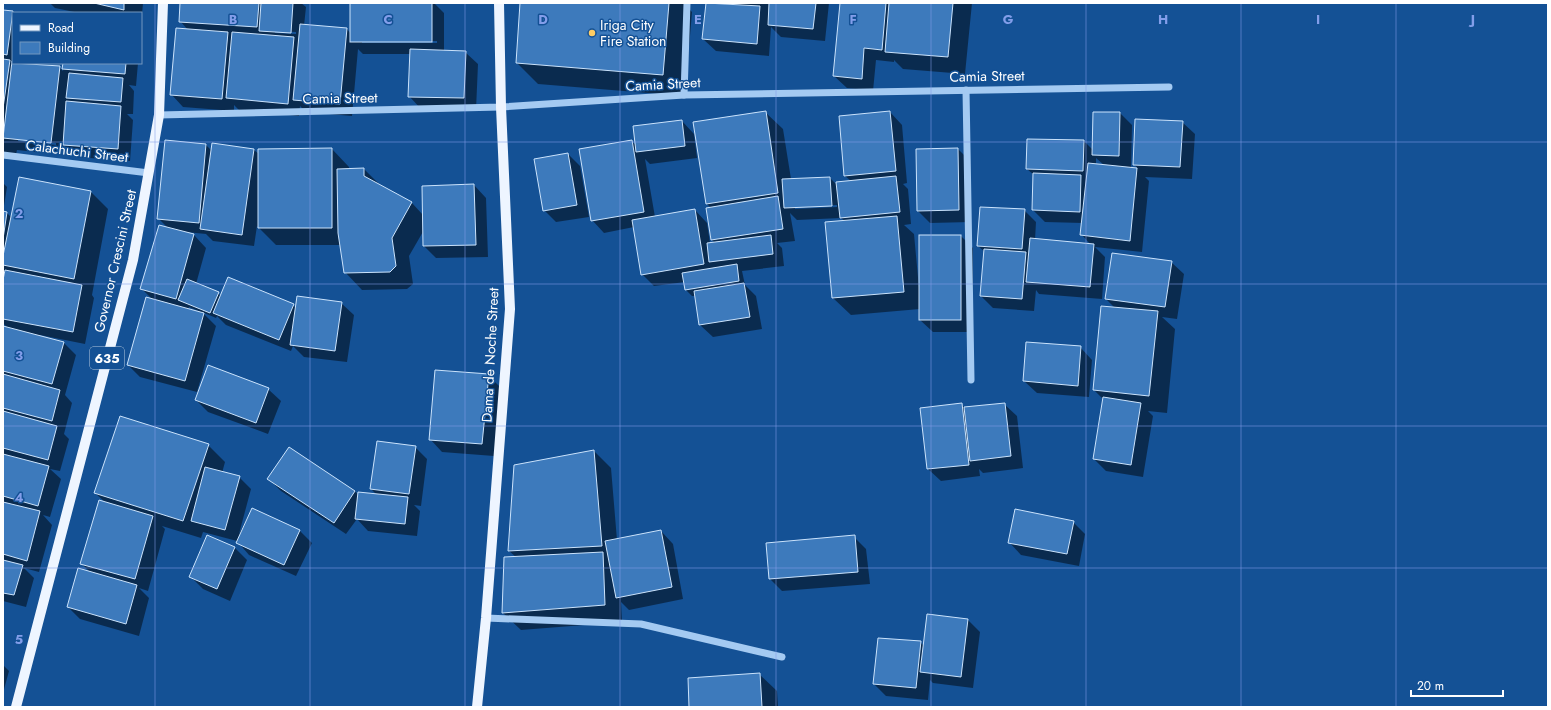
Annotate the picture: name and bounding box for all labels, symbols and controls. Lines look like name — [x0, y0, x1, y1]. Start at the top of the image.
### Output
text: B — [229, 10, 238, 29]
text: C — [383, 10, 393, 29]
text: D — [538, 10, 548, 29]
text: E — [694, 10, 702, 29]
text: F — [849, 10, 857, 29]
text: G — [1003, 10, 1014, 29]
text: H — [1158, 10, 1168, 29]
text: I — [1316, 10, 1320, 29]
text: J — [1468, 10, 1475, 29]
legend — [12, 12, 142, 64]
place label: Iriga City Fire Station — [600, 15, 666, 51]
text: Road — [48, 19, 74, 37]
marker: Iriga City Fire Station — [587, 28, 597, 38]
text: Building — [48, 39, 90, 57]
street label: Camia Street — [949, 65, 1025, 87]
street label: Camia Street — [625, 72, 702, 96]
street label: Camia Street — [302, 87, 378, 109]
street label: Calachuchi Street — [25, 135, 130, 167]
street label: Governor Crescini Street — [89, 187, 141, 334]
text: 2 — [15, 204, 23, 223]
street label: Dama de Noche Street — [476, 287, 504, 423]
text: 3 — [15, 346, 23, 365]
road number: 635 — [90, 347, 124, 369]
text: 4 — [14, 488, 24, 507]
text: 5 — [15, 630, 23, 649]
scale bar — [1411, 672, 1503, 698]
text: 20 m — [1417, 677, 1444, 695]

